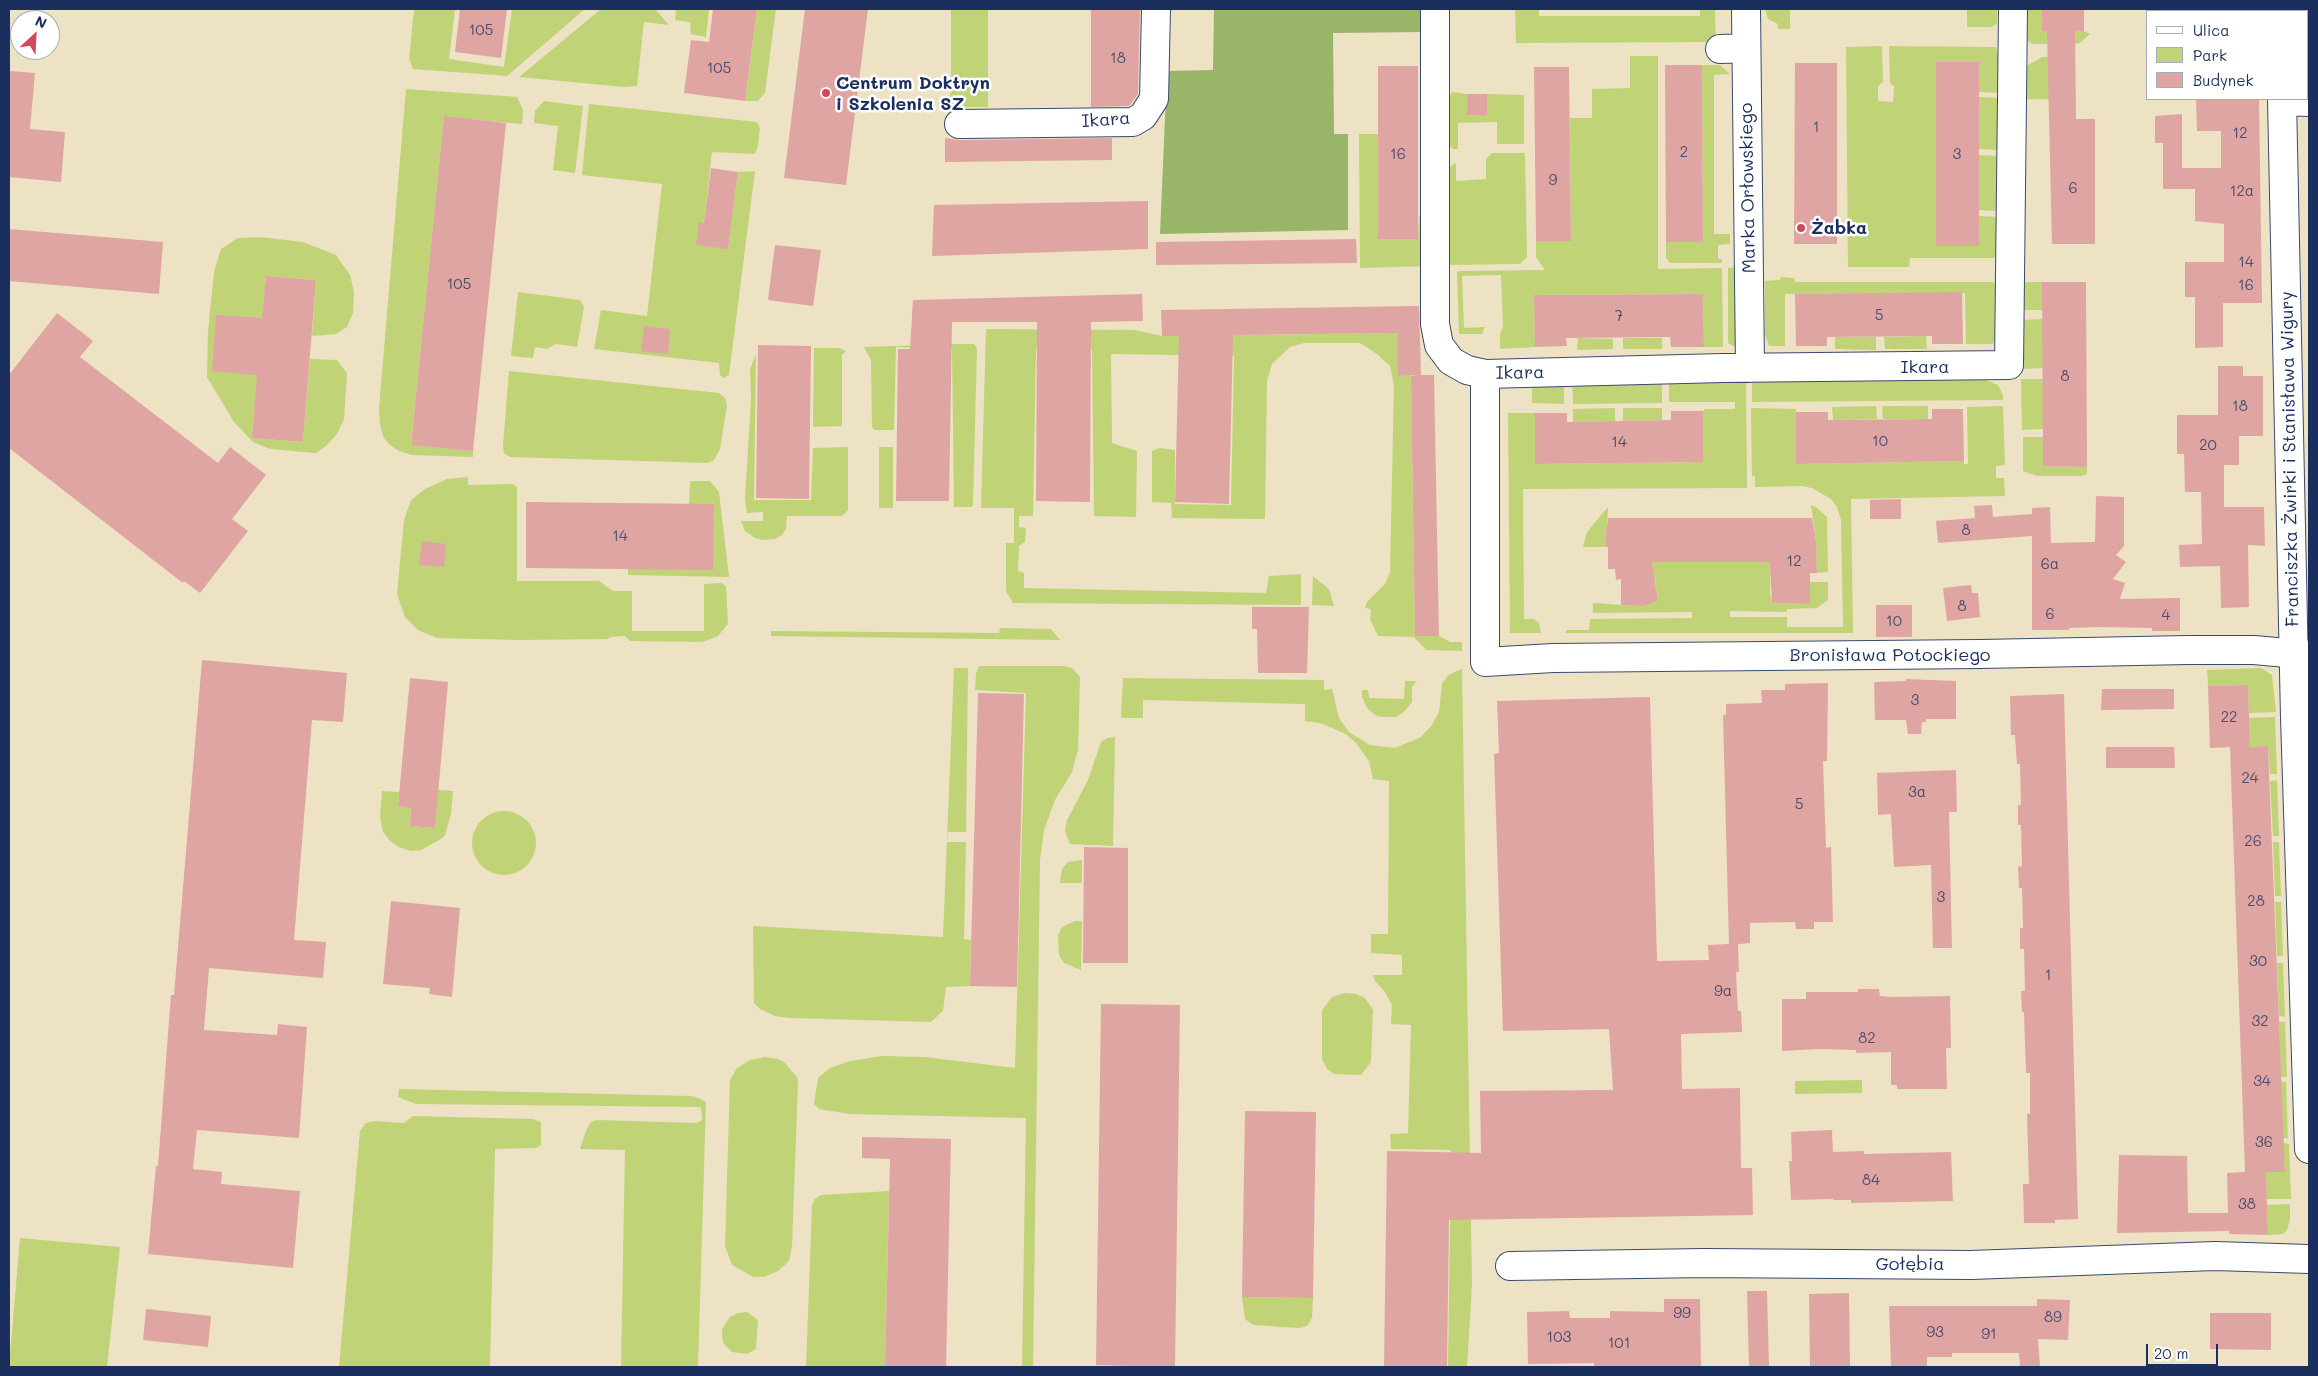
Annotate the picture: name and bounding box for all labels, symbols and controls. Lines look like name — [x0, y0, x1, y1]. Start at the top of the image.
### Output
north arrow — [10, 10, 60, 60]
legend — [2146, 10, 2308, 100]
text: N — [32, 11, 50, 33]
text: Ulica — [2193, 20, 2230, 40]
house number: 105 — [469, 21, 493, 39]
text: Park — [2193, 45, 2227, 65]
house number: 18 — [1110, 49, 1126, 67]
house number: 105 — [707, 59, 731, 77]
text: Budynek — [2193, 70, 2253, 90]
place label: Centrum Doktryn i Szkolenia SZ — [836, 72, 990, 115]
marker: Centrum Doktryn i Szkolenia SZ — [820, 87, 832, 99]
street label: Marka Orłowskiego — [1736, 102, 1760, 274]
street label: Ikara — [1081, 108, 1131, 132]
house number: 1 — [1813, 118, 1819, 136]
house number: 12 — [2232, 124, 2248, 142]
house number: 2 — [1680, 143, 1688, 161]
house number: 16 — [1390, 145, 1406, 163]
house number: 3 — [1953, 145, 1961, 163]
house number: 9 — [1549, 171, 1557, 189]
house number: 6 — [2068, 179, 2078, 197]
house number: 12a — [2230, 182, 2254, 200]
place label: Żabka — [1811, 217, 1867, 239]
marker: Żabka — [1795, 222, 1807, 234]
house number: 14 — [2238, 253, 2254, 271]
house number: 105 — [447, 275, 471, 293]
house number: 16 — [2238, 276, 2254, 294]
street label: Franciszka Żwirki i Stanisława Wigury — [2276, 291, 2304, 627]
house number: 5 — [1875, 306, 1883, 324]
house number: 7 — [1615, 307, 1623, 325]
street label: Ikara — [1901, 356, 1949, 378]
street label: Ikara — [1495, 362, 1545, 384]
house number: 8 — [2060, 367, 2070, 385]
house number: 18 — [2232, 397, 2248, 415]
house number: 10 — [1872, 432, 1888, 450]
house number: 14 — [1611, 433, 1627, 451]
house number: 20 — [2199, 436, 2217, 454]
house number: 8 — [1961, 521, 1971, 539]
house number: 14 — [612, 527, 628, 545]
house number: 12 — [1786, 552, 1802, 570]
house number: 6a — [2041, 555, 2059, 573]
house number: 8 — [1957, 597, 1967, 615]
house number: 6 — [2045, 605, 2055, 623]
house number: 4 — [2162, 606, 2170, 624]
house number: 10 — [1886, 612, 1902, 630]
street label: Bronisława Potockiego — [1789, 644, 1991, 666]
house number: 3 — [1911, 691, 1919, 709]
house number: 22 — [2221, 708, 2237, 726]
house number: 24 — [2241, 769, 2259, 787]
house number: 3a — [1908, 783, 1926, 801]
house number: 5 — [1795, 795, 1803, 813]
house number: 26 — [2244, 832, 2262, 850]
house number: 3 — [1937, 888, 1945, 906]
house number: 28 — [2247, 892, 2265, 910]
house number: 30 — [2249, 952, 2267, 970]
house number: 1 — [2045, 966, 2051, 984]
house number: 9a — [1714, 982, 1732, 1000]
house number: 32 — [2251, 1012, 2269, 1030]
house number: 82 — [1858, 1029, 1876, 1047]
house number: 34 — [2253, 1072, 2271, 1090]
house number: 36 — [2255, 1133, 2273, 1151]
house number: 84 — [1862, 1171, 1880, 1189]
house number: 38 — [2238, 1195, 2256, 1213]
street label: Gołębia — [1876, 1253, 1944, 1275]
house number: 99 — [1673, 1304, 1691, 1322]
house number: 89 — [2044, 1308, 2062, 1326]
house number: 93 — [1926, 1323, 1944, 1341]
house number: 91 — [1981, 1325, 1997, 1343]
house number: 103 — [1547, 1328, 1571, 1346]
house number: 101 — [1608, 1334, 1630, 1352]
scale bar — [2148, 1334, 2220, 1366]
text: 20 m — [2154, 1343, 2188, 1363]

